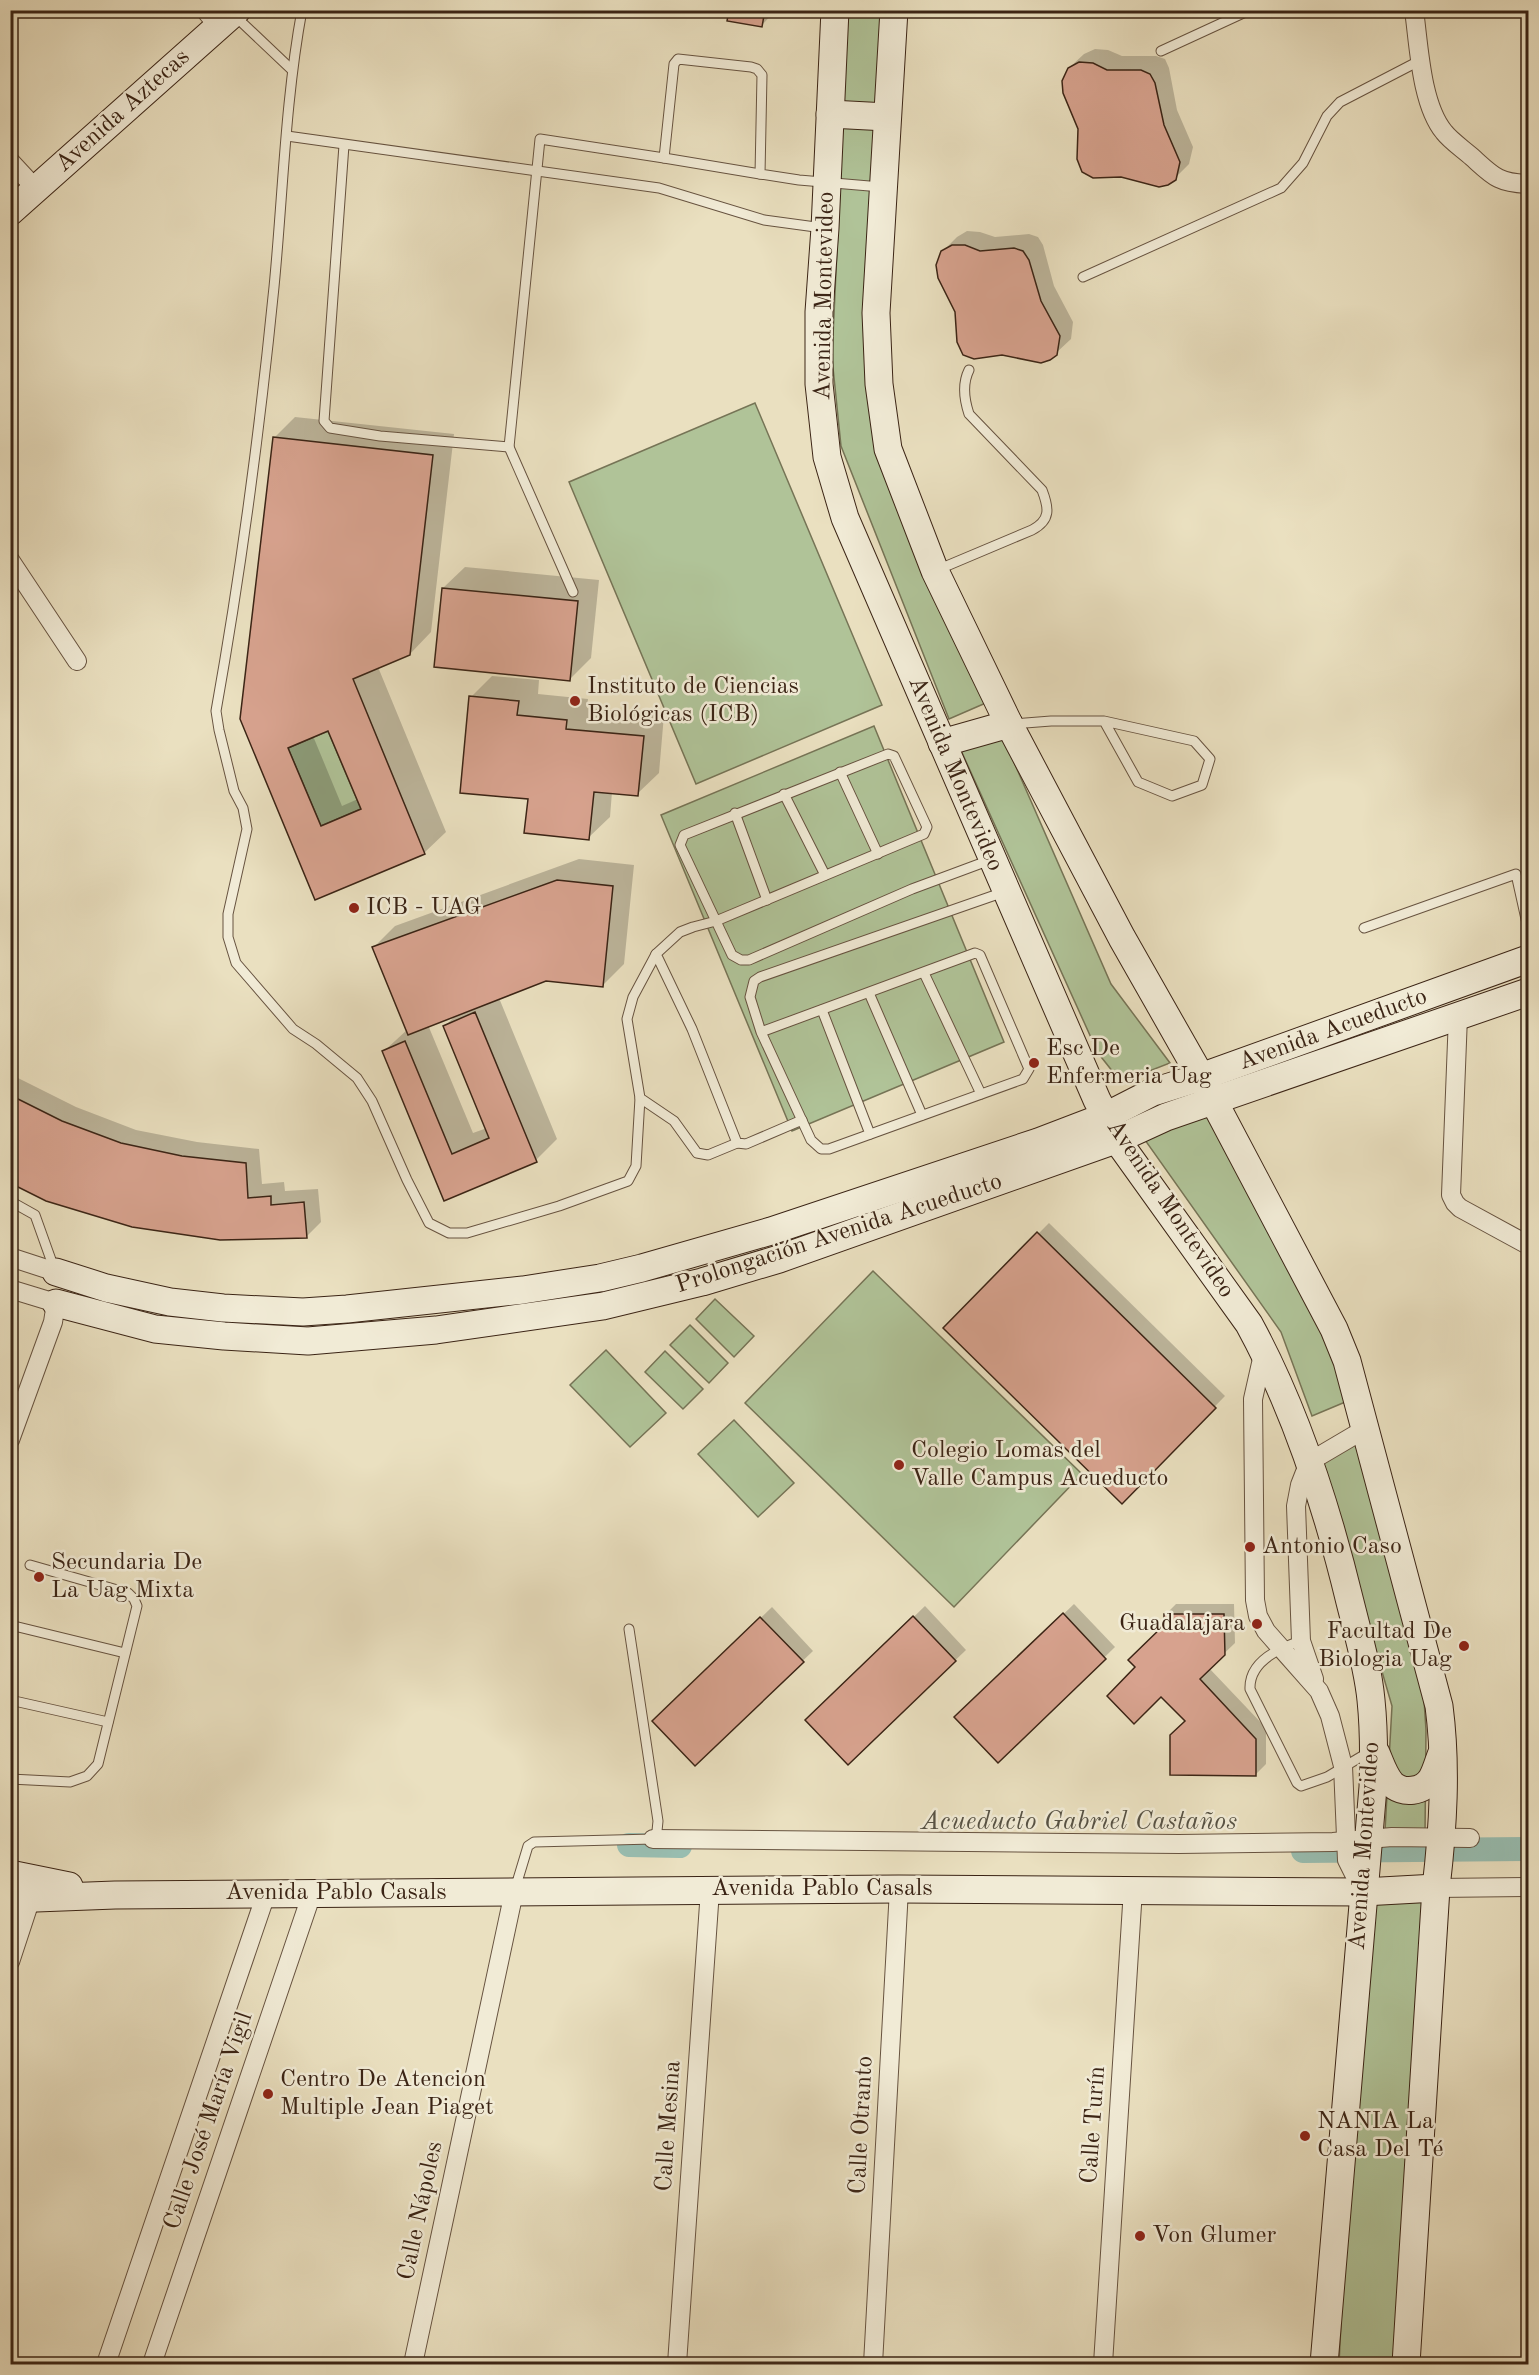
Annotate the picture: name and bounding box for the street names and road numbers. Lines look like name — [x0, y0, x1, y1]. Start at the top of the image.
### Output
street label: Avenida Aztecas — [51, 45, 195, 177]
street label: Avenida Montevideo — [811, 191, 839, 401]
street label: Avenida Montevideo — [903, 673, 1007, 875]
street label: Avenida Acueducto — [1236, 985, 1430, 1075]
street label: Avenida Montevideo — [1102, 1116, 1238, 1302]
street label: Prolongación Avenida Acueducto — [673, 1170, 1005, 1298]
street label: Avenida Montevideo — [1346, 1741, 1384, 1951]
street label: Avenida Pablo Casals — [711, 1877, 933, 1901]
street label: Avenida Pablo Casals — [225, 1881, 447, 1905]
street label: Calle José María Vigil — [160, 2009, 258, 2233]
street label: Calle Otranto — [846, 2055, 878, 2195]
street label: Calle Mesina — [652, 2059, 686, 2192]
street label: Calle Turín — [1078, 2065, 1110, 2185]
street label: Calle Nápoles — [395, 2139, 447, 2283]

